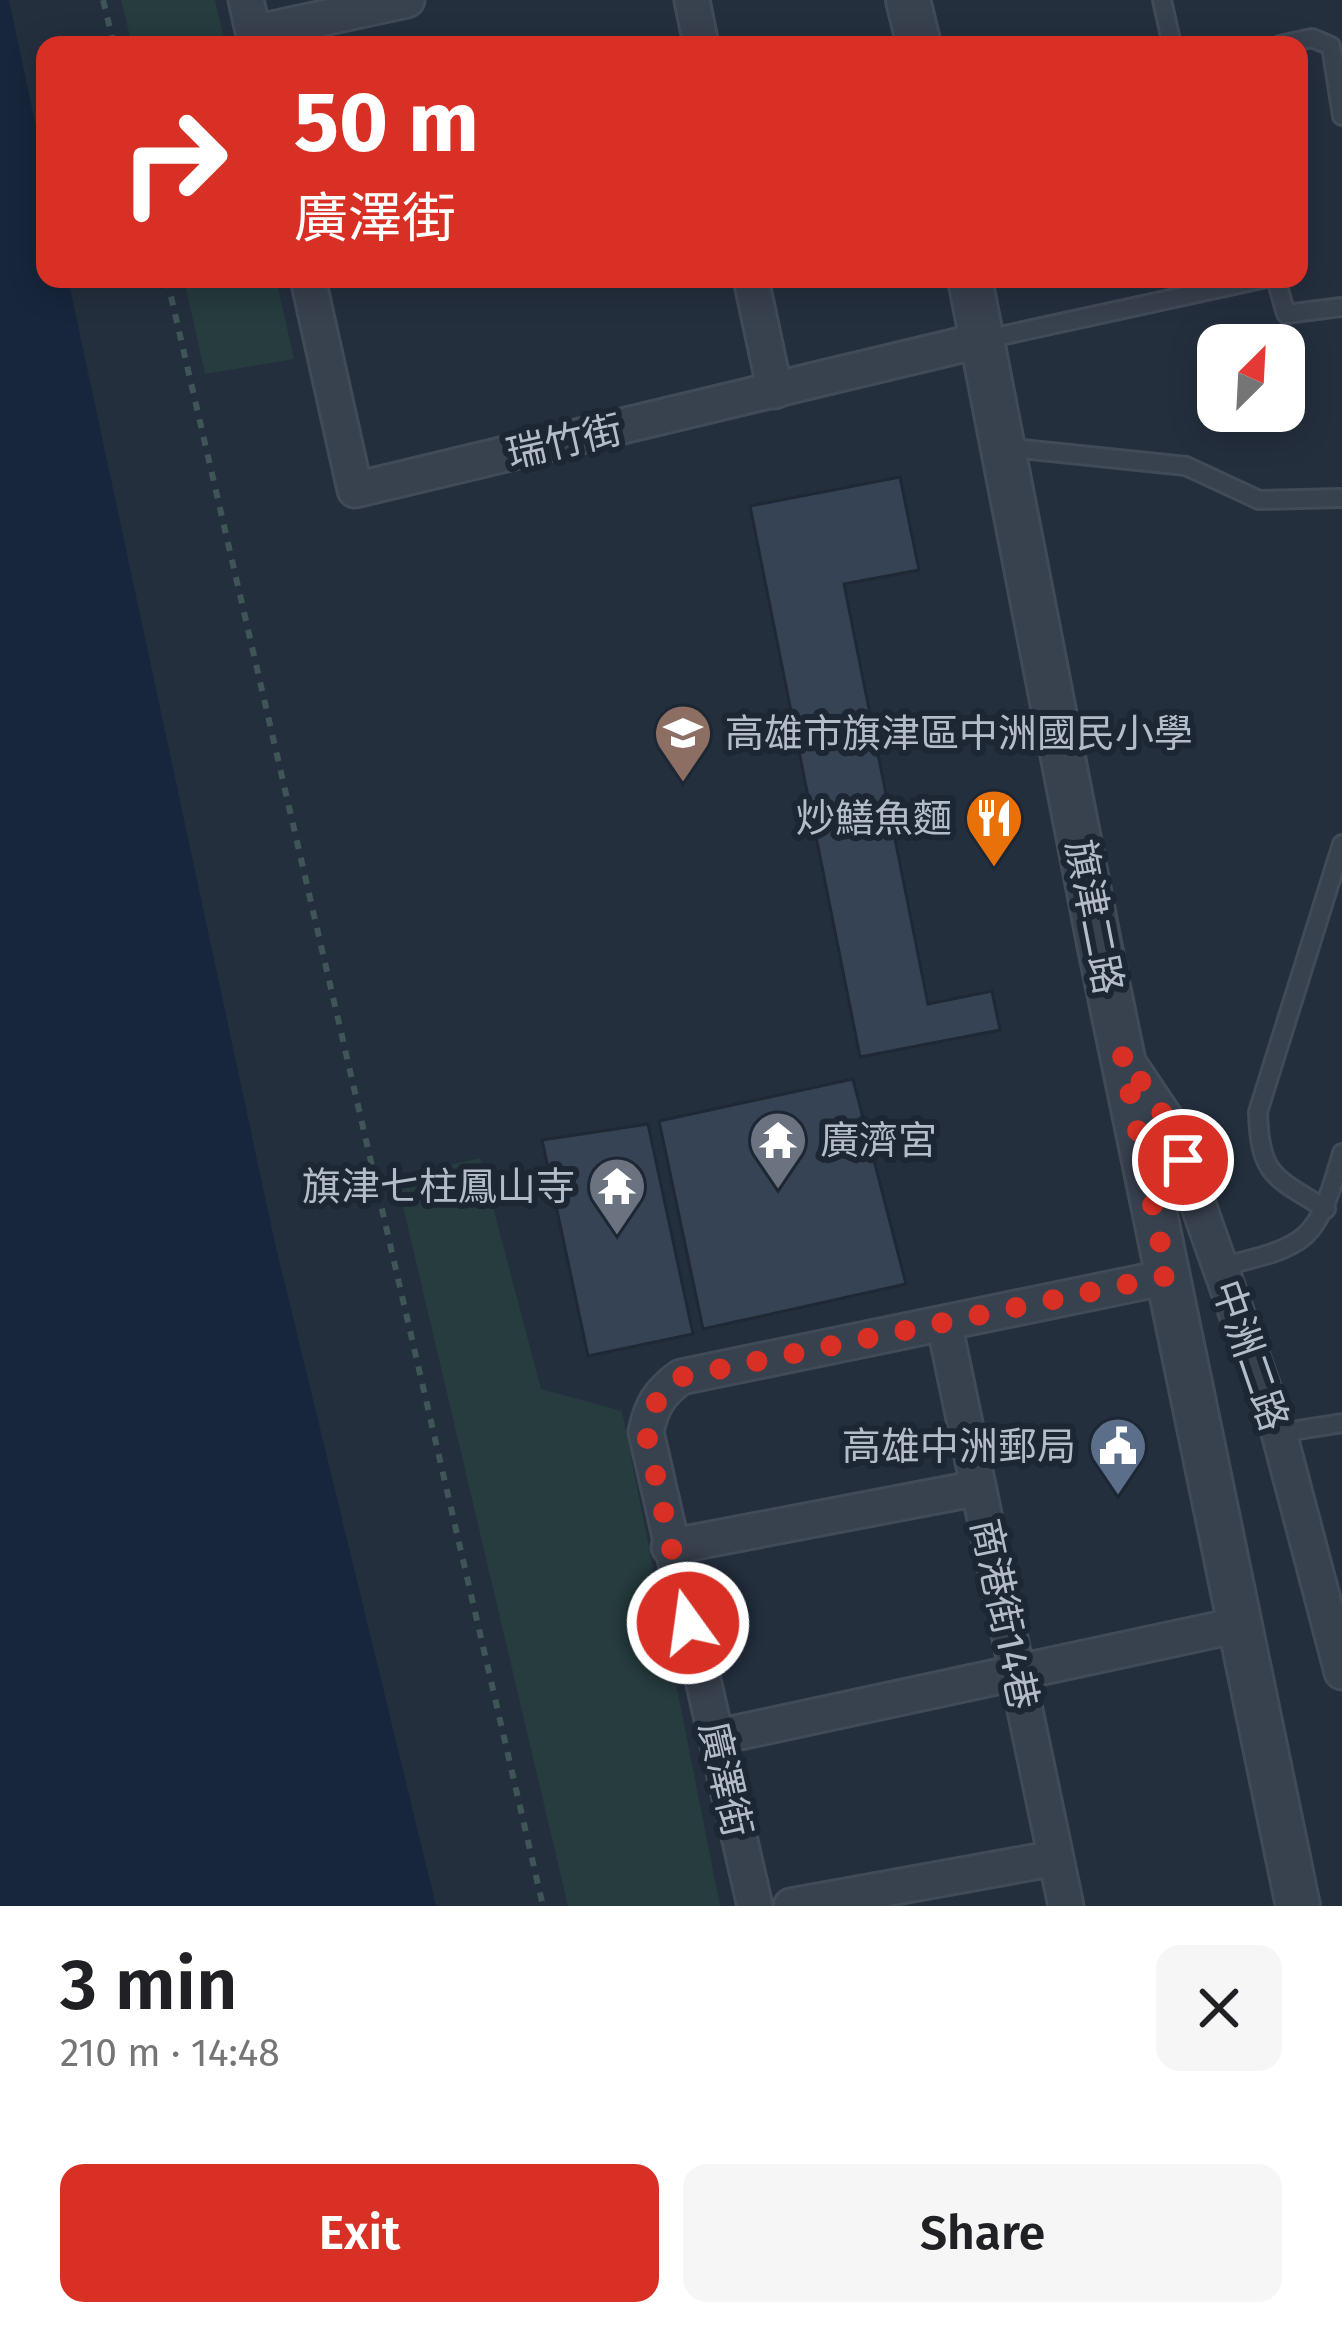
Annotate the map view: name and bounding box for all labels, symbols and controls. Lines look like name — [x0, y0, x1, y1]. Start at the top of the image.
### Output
text: 50 m — [294, 72, 479, 173]
icon: right — [96, 84, 252, 240]
text: 廣澤街 — [294, 187, 456, 251]
north arrow — [1197, 324, 1305, 432]
map controls — [1197, 324, 1305, 432]
street label: 瑞竹街 — [502, 406, 626, 478]
school or university icon: 高雄市旗津區中洲國民小學 — [652, 702, 714, 784]
place label: 高雄市旗津區中洲國民小學 — [725, 711, 1193, 757]
restaurant icon: 炒鱔魚麵 — [963, 787, 1025, 869]
place label: 炒鱔魚麵 — [796, 796, 952, 842]
street label: 旗津二路 — [1057, 836, 1131, 998]
temple icon: 廣濟宮 — [747, 1109, 809, 1191]
pin — [1132, 1109, 1234, 1211]
place label: 廣濟宮 — [820, 1118, 937, 1164]
icon: arrive — [1150, 1127, 1216, 1193]
temple icon: 旗津七柱鳳山寺 — [586, 1155, 648, 1237]
place label: 旗津七柱鳳山寺 — [302, 1164, 575, 1210]
street label: 中洲二路 — [1203, 1274, 1297, 1437]
public building icon: 高雄中洲郵局 — [1087, 1415, 1149, 1497]
place label: 高雄中洲郵局 — [842, 1424, 1076, 1470]
street label: 商港街14巷 — [961, 1515, 1047, 1714]
position arrow — [625, 1560, 751, 1686]
street label: 廣澤街 — [689, 1717, 761, 1841]
text: 3 min — [60, 1942, 238, 2028]
button: close — [1156, 1945, 1282, 2071]
text: 210 m · 14:48 — [60, 2030, 280, 2076]
button: Exit — [60, 2164, 659, 2302]
button: Share — [683, 2164, 1282, 2302]

